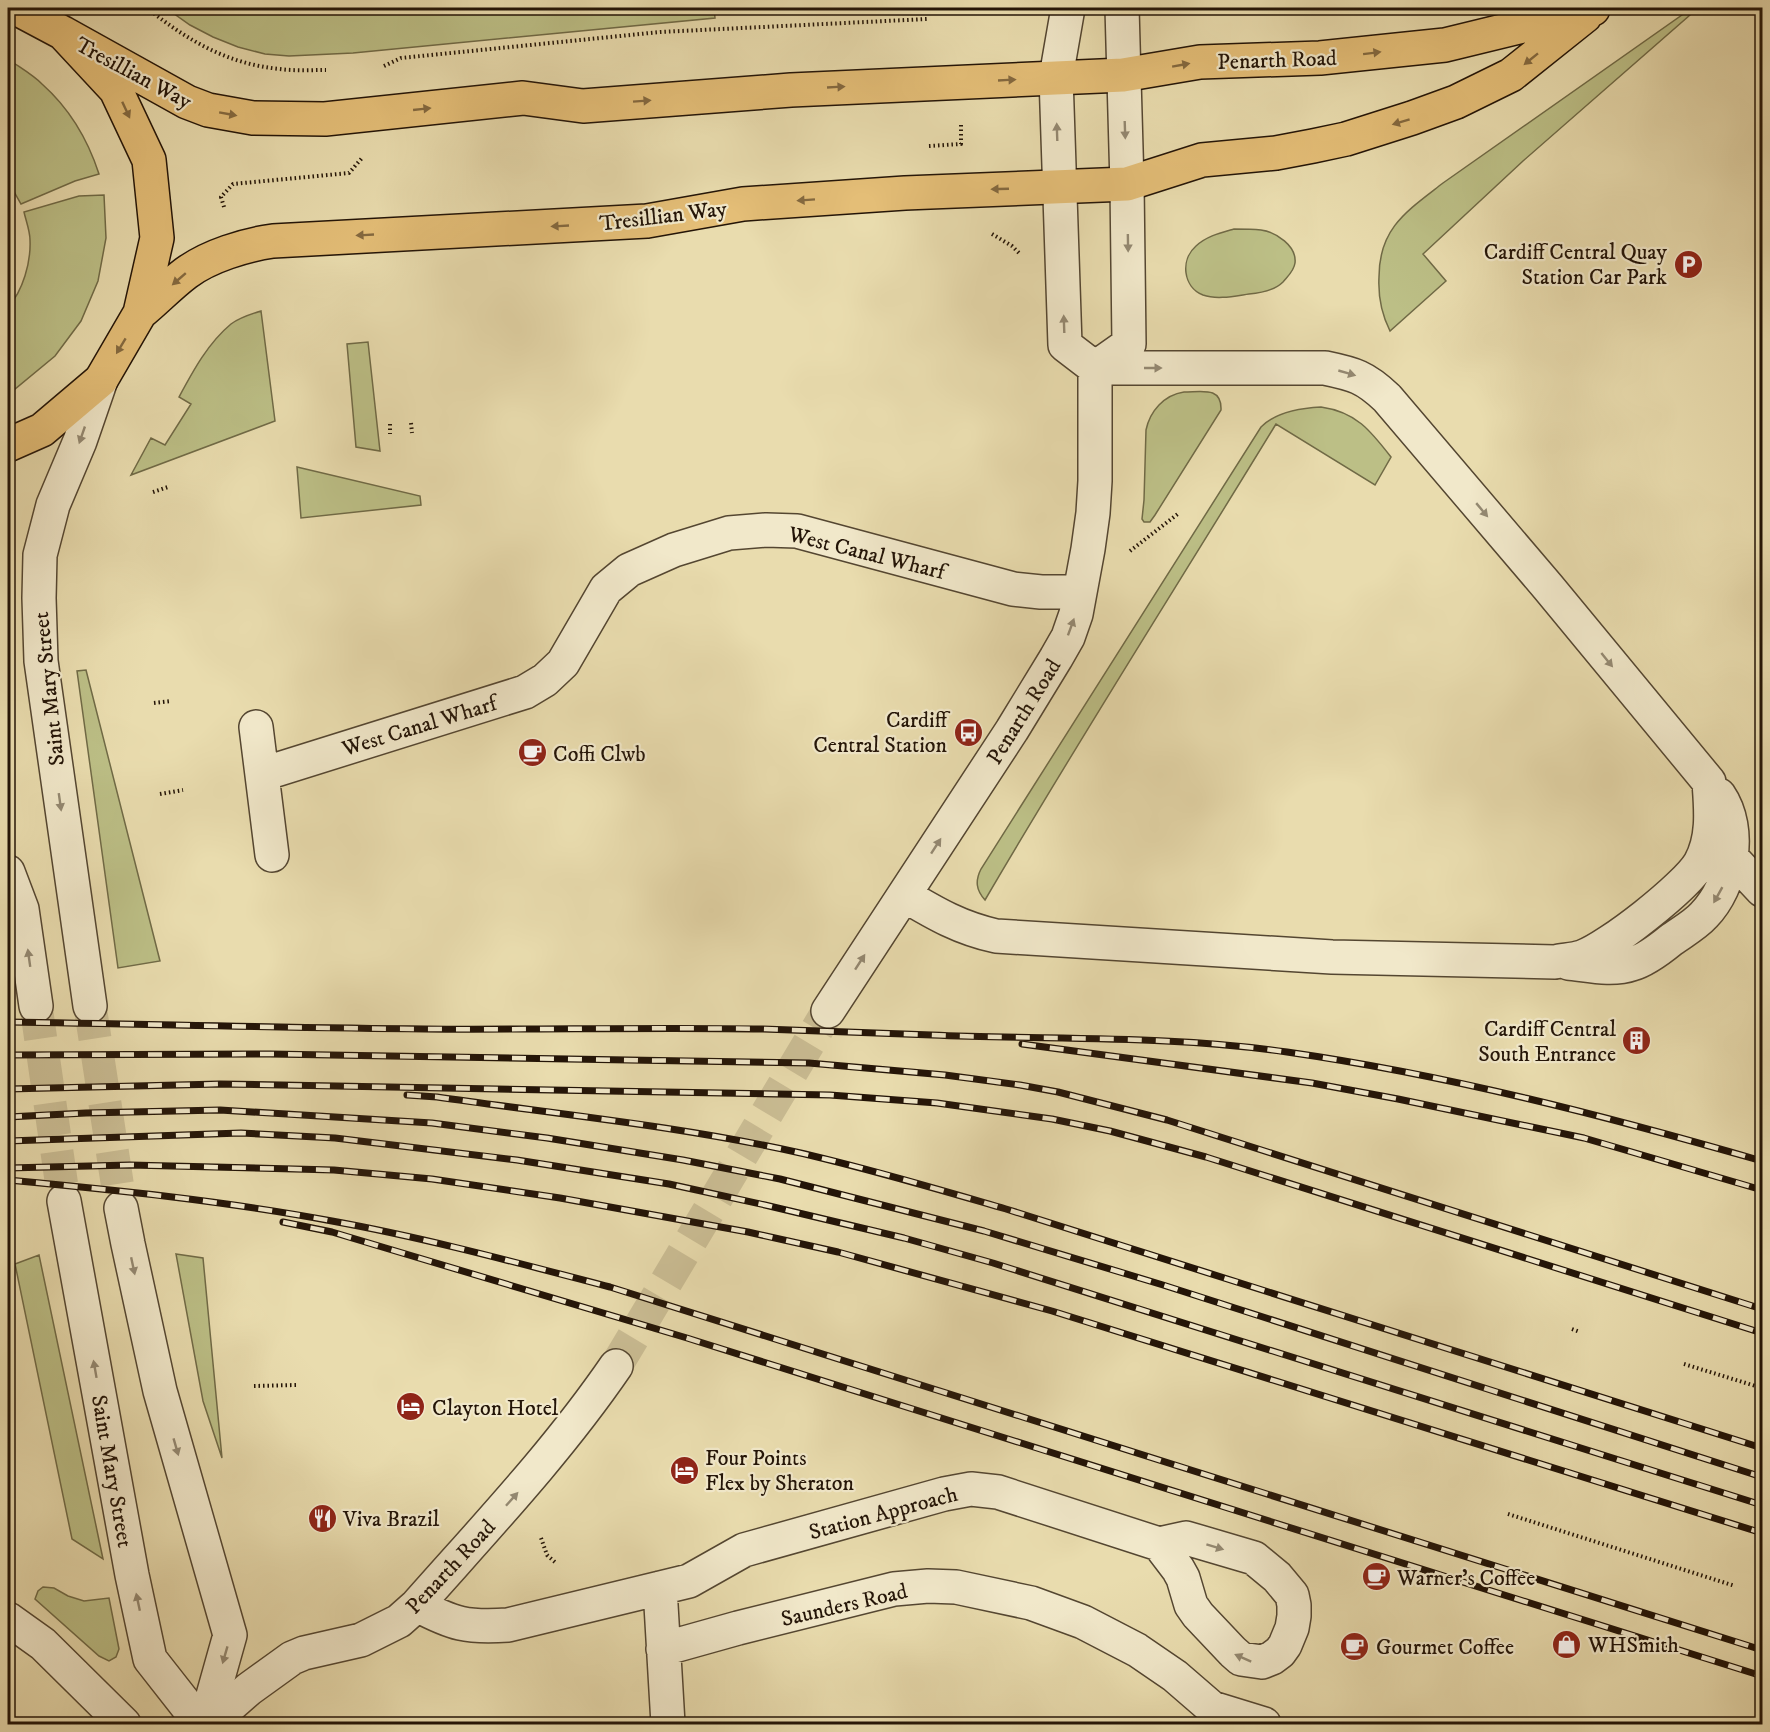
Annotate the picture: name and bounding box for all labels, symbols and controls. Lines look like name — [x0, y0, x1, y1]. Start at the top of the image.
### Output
street label: Tresillian Way — [71, 31, 196, 115]
street label: Penarth Road — [1217, 45, 1337, 76]
one-way arrow — [1363, 48, 1382, 58]
one-way arrow — [1523, 53, 1539, 66]
one-way arrow — [1172, 60, 1191, 69]
one-way arrow — [998, 75, 1017, 84]
one-way arrow — [827, 83, 846, 92]
one-way arrow — [632, 96, 651, 106]
one-way arrow — [121, 102, 131, 120]
one-way arrow — [413, 105, 432, 114]
one-way arrow — [218, 110, 237, 119]
one-way arrow — [1392, 117, 1410, 127]
one-way arrow — [1121, 120, 1130, 139]
one-way arrow — [1053, 122, 1062, 141]
one-way arrow — [991, 185, 1010, 194]
street label: Tresillian Way — [598, 195, 729, 238]
one-way arrow — [796, 195, 815, 205]
one-way arrow — [550, 221, 569, 230]
one-way arrow — [356, 231, 375, 240]
one-way arrow — [1123, 233, 1133, 252]
place label: Cardiff Central Quay Station Car Park — [1484, 239, 1668, 291]
parking icon: Cardiff Central Quay Station Car Park — [1672, 248, 1704, 280]
one-way arrow — [172, 272, 187, 285]
one-way arrow — [1060, 314, 1069, 333]
one-way arrow — [115, 338, 126, 354]
one-way arrow — [1144, 363, 1163, 373]
one-way arrow — [1338, 369, 1356, 378]
one-way arrow — [76, 426, 86, 444]
one-way arrow — [1476, 502, 1489, 518]
street label: West Canal Wharf — [785, 521, 952, 587]
street label: Saint Mary Street — [28, 611, 71, 767]
one-way arrow — [1067, 618, 1077, 636]
one-way arrow — [1601, 652, 1614, 668]
street label: Penarth Road — [981, 654, 1067, 770]
street label: West Canal Wharf — [338, 689, 504, 763]
place label: Cardiff Central Station — [813, 707, 951, 759]
bus stop icon: Cardiff Central Station — [952, 716, 984, 748]
cafe icon: Coffi Clwb — [516, 737, 548, 769]
place label: Coffi Clwb — [553, 741, 646, 768]
one-way arrow — [56, 793, 65, 812]
one-way arrow — [930, 839, 942, 855]
one-way arrow — [1713, 887, 1723, 904]
one-way arrow — [25, 948, 34, 967]
one-way arrow — [854, 955, 866, 971]
place label: Cardiff Central South Entrance — [1478, 1016, 1616, 1068]
building icon: Cardiff Central South Entrance — [1621, 1025, 1653, 1057]
one-way arrow — [128, 1256, 138, 1275]
one-way arrow — [90, 1359, 99, 1378]
hotel icon: Clayton Hotel — [395, 1391, 427, 1423]
street label: Saint Mary Street — [85, 1393, 138, 1550]
place label: Clayton Hotel — [432, 1395, 559, 1422]
one-way arrow — [172, 1439, 181, 1457]
place label: Four Points Flex by Sheraton — [705, 1445, 854, 1497]
hotel icon: Four Points Flex by Sheraton — [668, 1454, 700, 1486]
street label: Station Approach — [806, 1481, 961, 1546]
one-way arrow — [505, 1492, 518, 1507]
restaurant icon: Viva Brazil — [306, 1502, 338, 1534]
place label: Viva Brazil — [342, 1506, 440, 1533]
street label: Penarth Road — [400, 1514, 502, 1620]
one-way arrow — [1206, 1543, 1224, 1552]
cafe icon: Warner's Coffee — [1360, 1561, 1392, 1593]
place label: Warner's Coffee — [1396, 1565, 1535, 1592]
street label: Saunders Road — [779, 1578, 910, 1633]
one-way arrow — [132, 1592, 142, 1611]
shop icon: WHSmith — [1551, 1628, 1583, 1660]
cafe icon: Gourmet Coffee — [1339, 1630, 1371, 1662]
place label: WHSmith — [1587, 1632, 1679, 1659]
place label: Gourmet Coffee — [1376, 1634, 1514, 1661]
one-way arrow — [220, 1646, 229, 1664]
one-way arrow — [1234, 1653, 1252, 1663]

